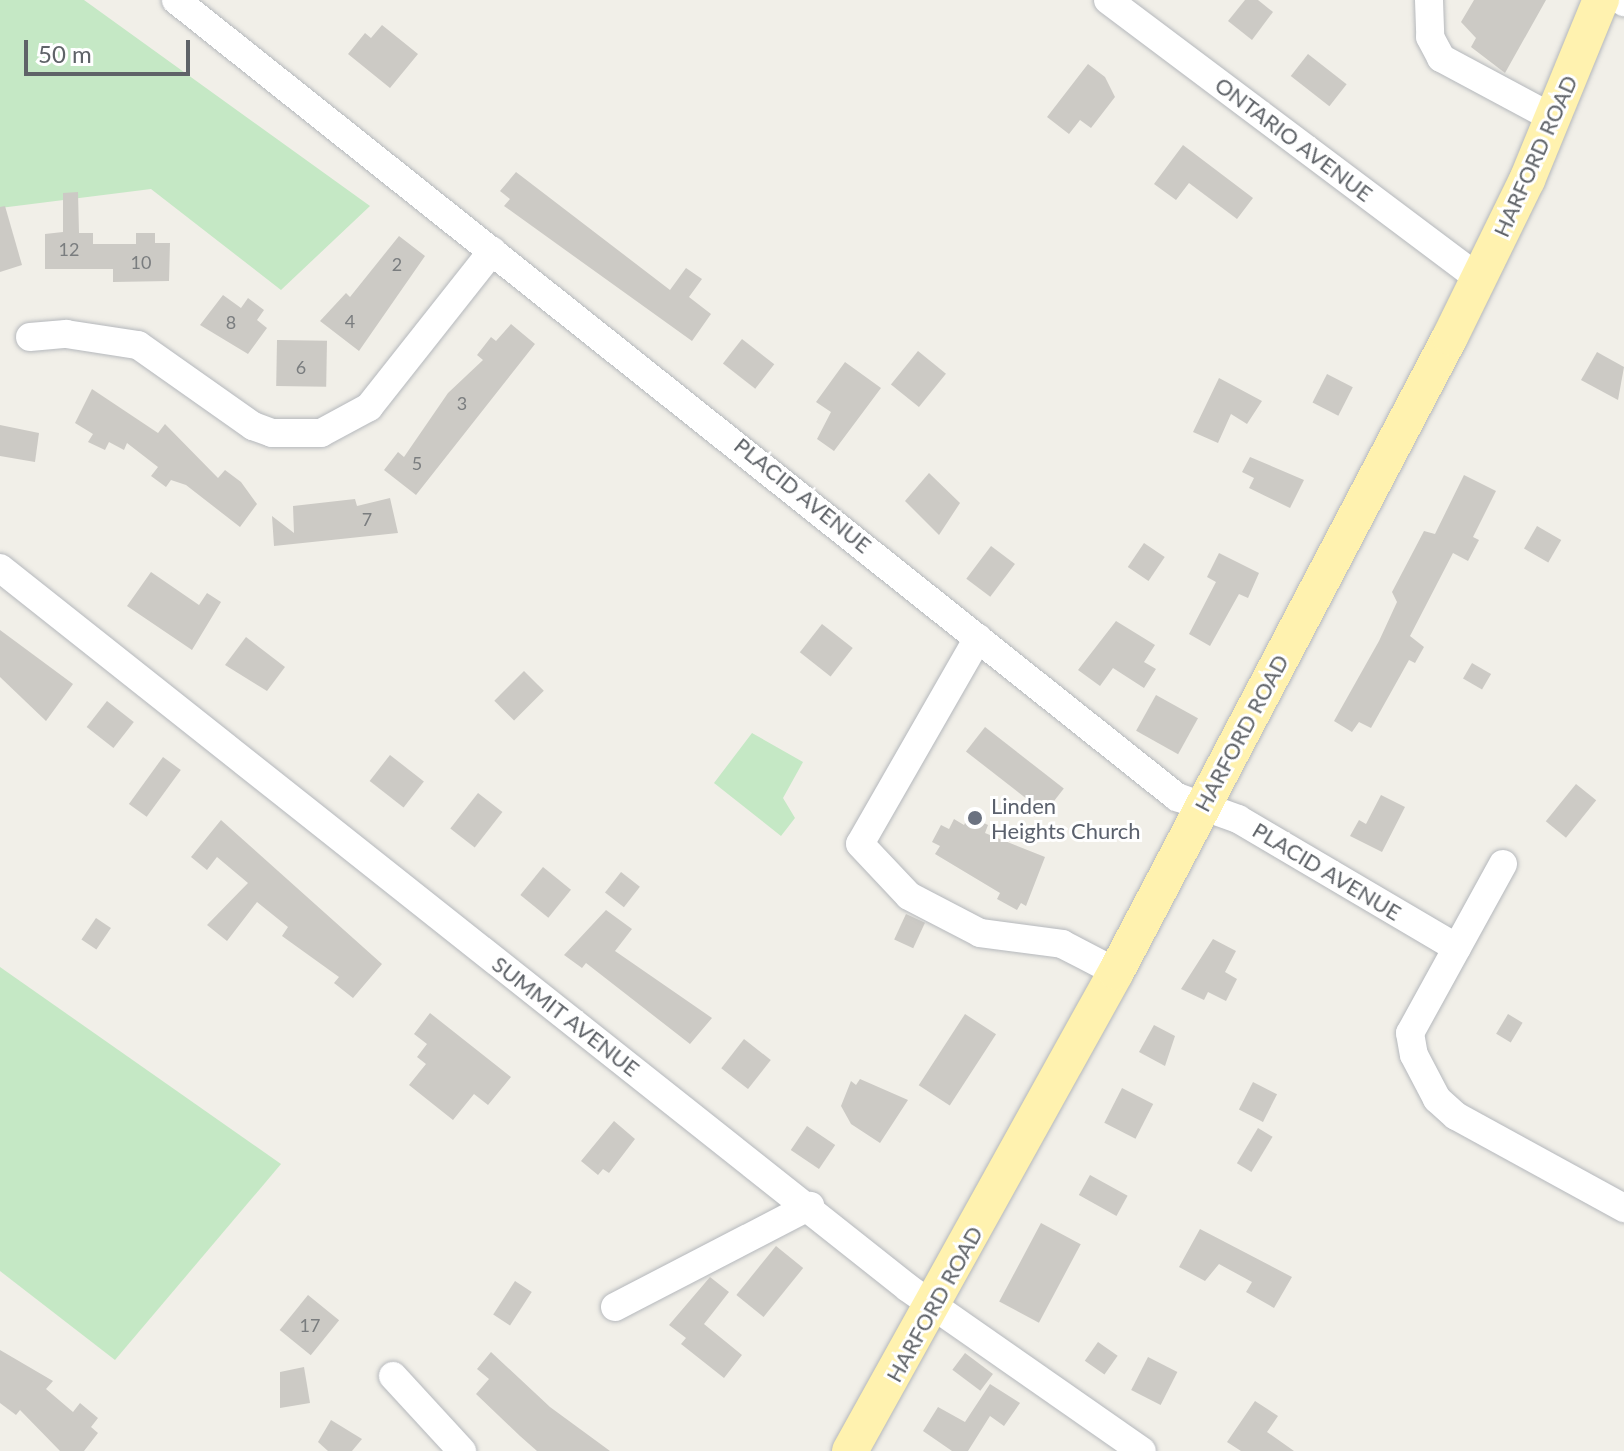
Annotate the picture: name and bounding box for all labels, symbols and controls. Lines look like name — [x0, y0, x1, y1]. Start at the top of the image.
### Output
scale bar — [28, 24, 194, 74]
text: 50 m — [38, 39, 92, 68]
street label: ONTARIO AVENUE — [1210, 71, 1378, 207]
street label: HARFORD ROAD — [1488, 71, 1582, 241]
house number: 12 — [59, 238, 79, 260]
house number: 10 — [131, 251, 151, 273]
house number: 2 — [392, 253, 402, 275]
house number: 4 — [345, 310, 355, 332]
house number: 8 — [226, 311, 236, 333]
house number: 6 — [296, 356, 306, 378]
house number: 3 — [457, 392, 467, 414]
street label: PLACID AVENUE — [729, 432, 877, 558]
house number: 5 — [412, 452, 422, 474]
house number: 7 — [362, 508, 372, 530]
street label: HARFORD ROAD — [1189, 650, 1293, 816]
place label: Linden Heights Church — [991, 792, 1141, 844]
marker: Linden Heights Church — [966, 809, 984, 827]
street label: PLACID AVENUE — [1248, 816, 1406, 926]
street label: SUMMIT AVENUE — [487, 950, 645, 1082]
street label: HARFORD ROAD — [880, 1222, 988, 1386]
house number: 17 — [300, 1314, 320, 1336]

